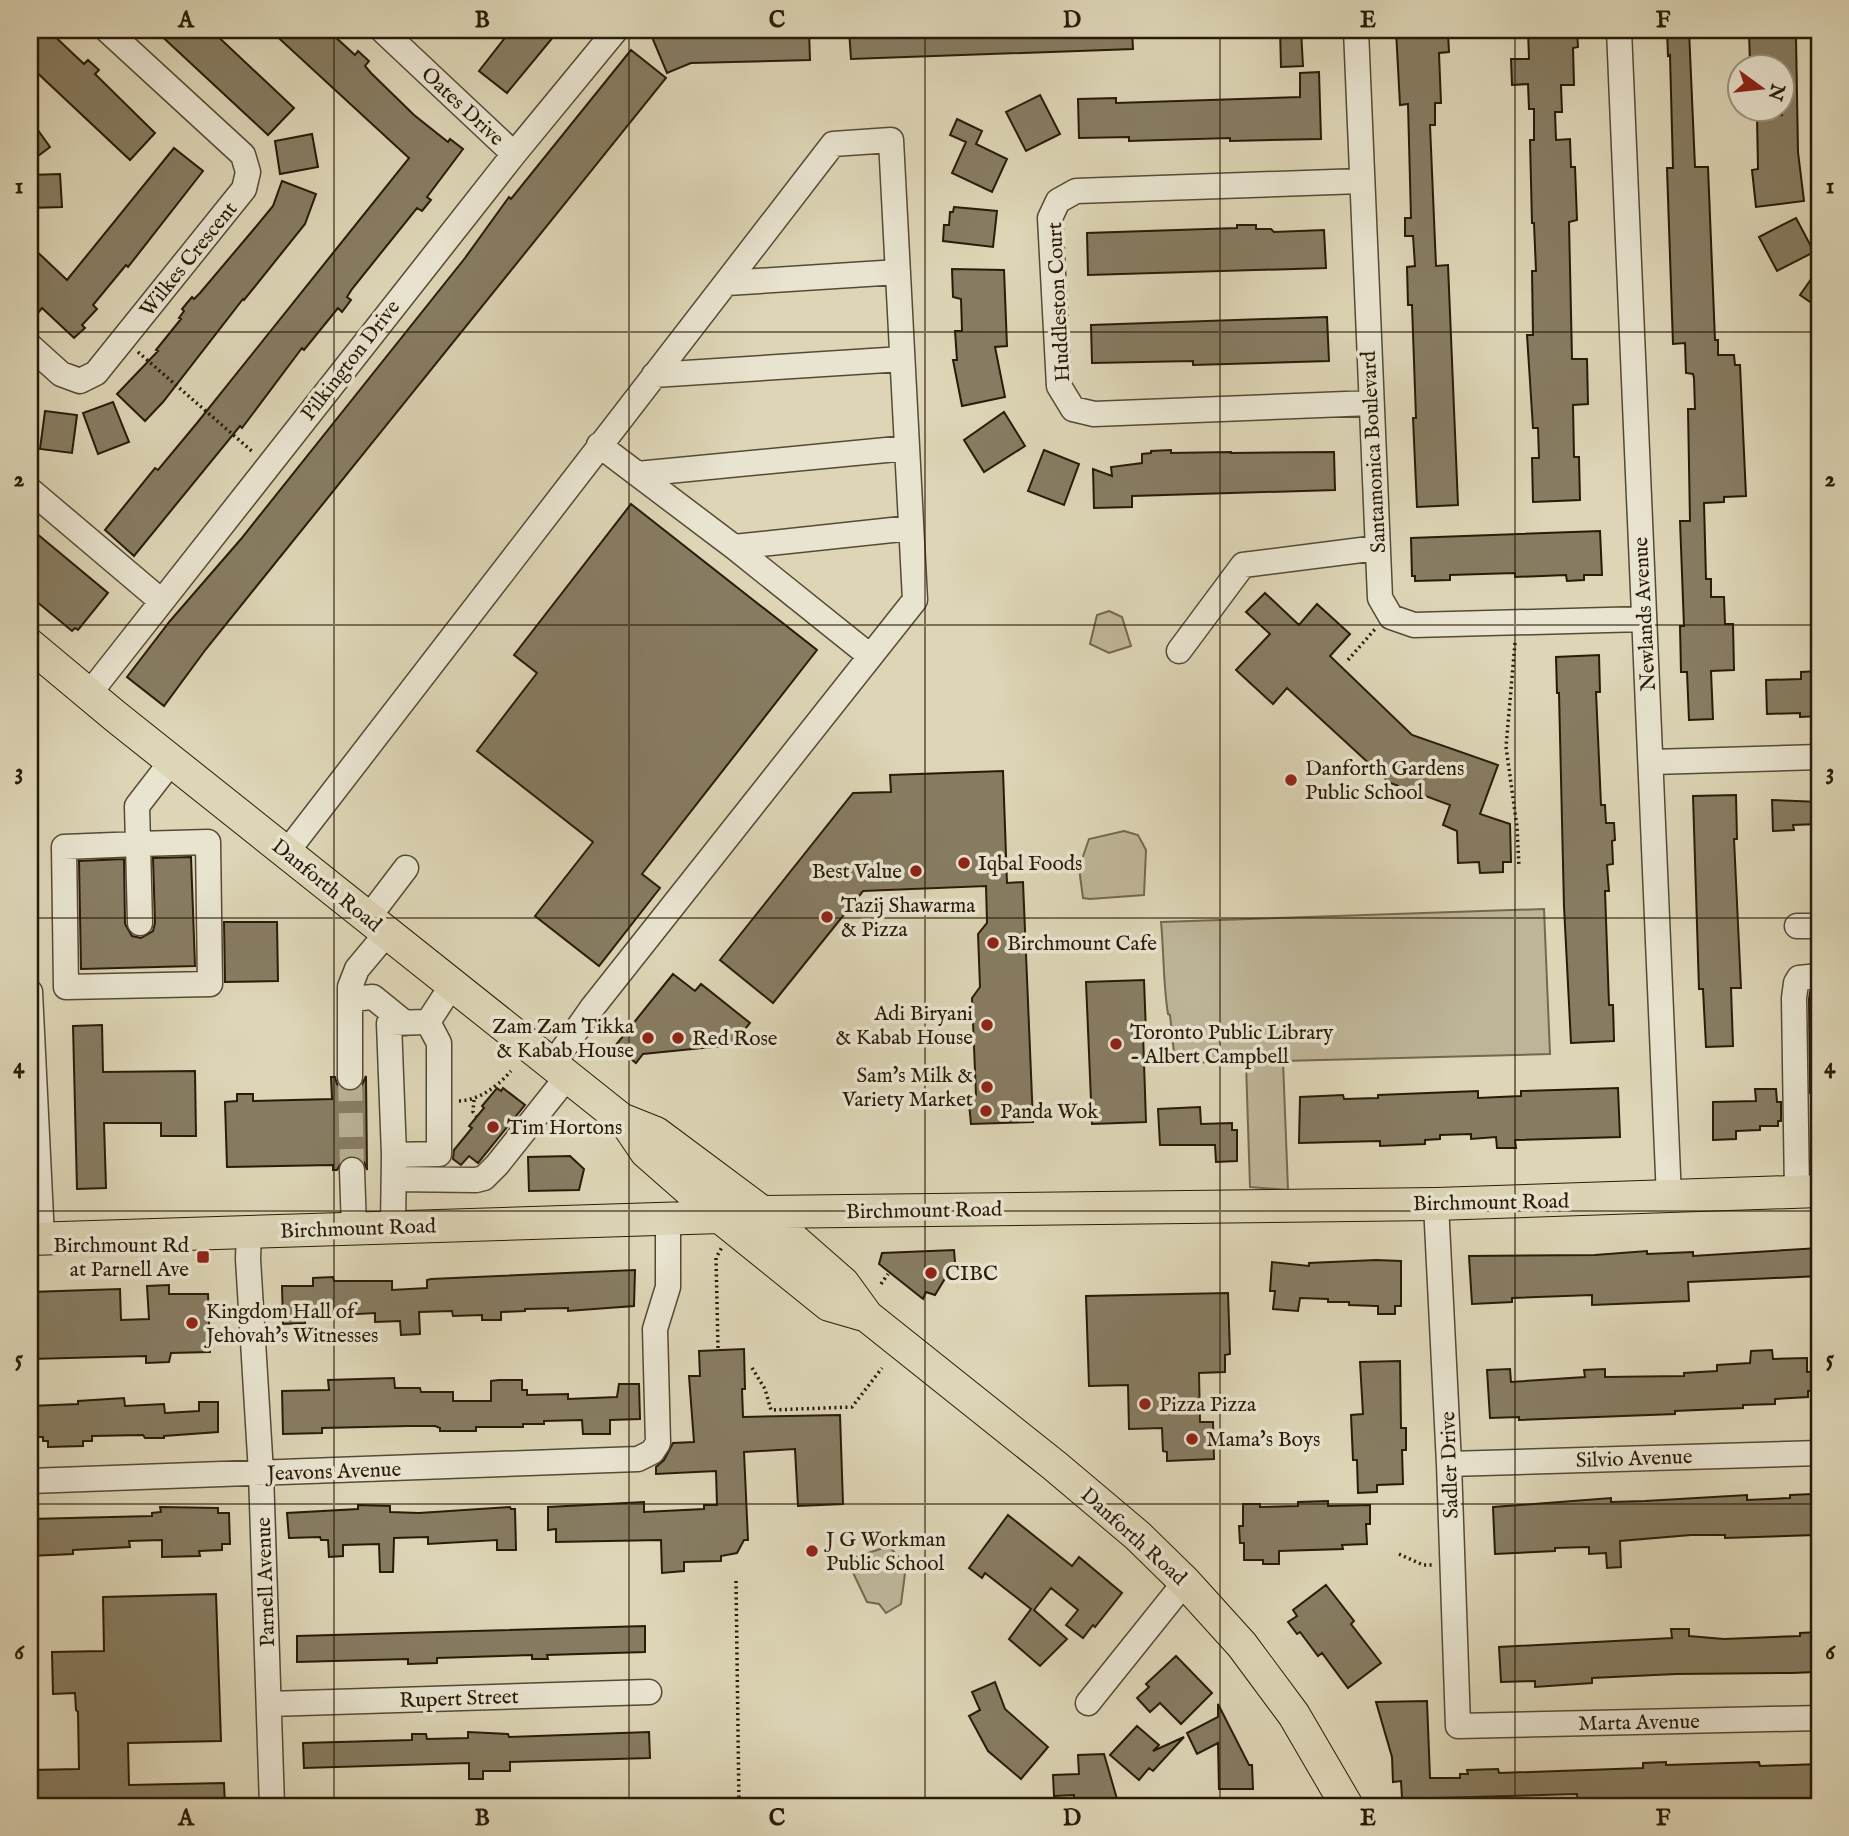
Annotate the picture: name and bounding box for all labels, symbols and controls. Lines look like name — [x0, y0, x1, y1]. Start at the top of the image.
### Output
text: A — [177, 6, 195, 35]
text: B — [474, 6, 490, 35]
text: C — [769, 6, 786, 35]
text: D — [1063, 6, 1081, 35]
text: E — [1360, 6, 1376, 35]
text: F — [1656, 6, 1671, 35]
north arrow — [1727, 52, 1797, 122]
street label: Oates Drive — [415, 62, 510, 153]
text: N — [1762, 80, 1789, 103]
text: 1 — [15, 172, 23, 201]
text: 1 — [1826, 172, 1834, 201]
street label: Wilkes Crescent — [134, 197, 244, 323]
street label: Huddleston Court — [1042, 221, 1077, 382]
street label: Pilkington Drive — [296, 295, 407, 427]
street label: Santamonica Boulevard — [1356, 349, 1393, 554]
text: 2 — [14, 465, 25, 494]
text: 2 — [1825, 465, 1836, 494]
street label: Newlands Avenue — [1628, 536, 1663, 692]
place label: Danforth Gardens Public School — [1305, 756, 1464, 807]
text: 3 — [15, 758, 23, 787]
text: 3 — [1826, 758, 1834, 787]
marker: Danforth Gardens Public School — [1283, 772, 1299, 788]
street label: Danforth Road — [265, 833, 387, 939]
place label: Iqbal Foods — [978, 851, 1082, 878]
marker: Iqbal Foods — [956, 855, 972, 871]
place label: Best Value — [812, 859, 902, 886]
marker: Best Value — [908, 863, 924, 879]
place label: Tazij Shawarma & Pizza — [841, 893, 976, 944]
marker: Tazij Shawarma & Pizza — [819, 909, 835, 925]
place label: Birchmount Cafe — [1007, 931, 1157, 958]
marker: Birchmount Cafe — [985, 935, 1001, 951]
place label: Adi Biryani & Kabab House — [835, 1001, 973, 1052]
place label: Zam Zam Tikka & Kabab House — [492, 1014, 635, 1065]
marker: Adi Biryani & Kabab House — [979, 1017, 995, 1033]
place label: Toronto Public Library - Albert Campbell — [1130, 1020, 1334, 1071]
place label: Red Rose — [692, 1026, 778, 1053]
marker: Zam Zam Tikka & Kabab House — [640, 1030, 656, 1046]
marker: Red Rose — [670, 1030, 686, 1046]
marker: Toronto Public Library - Albert Campbell — [1108, 1036, 1124, 1052]
text: 4 — [13, 1052, 25, 1081]
text: 4 — [1824, 1052, 1836, 1081]
place label: Sam's Milk & Variety Market — [841, 1063, 973, 1114]
marker: Sam's Milk & Variety Market — [979, 1079, 995, 1095]
place label: Panda Wok — [1000, 1099, 1099, 1126]
marker: Panda Wok — [978, 1103, 994, 1119]
place label: Tim Hortons — [507, 1115, 622, 1142]
marker: Tim Hortons — [485, 1119, 501, 1135]
street label: Birchmount Road — [1413, 1189, 1570, 1218]
street label: Birchmount Road — [846, 1197, 1003, 1226]
street label: Birchmount Road — [280, 1213, 437, 1246]
place label: Birchmount Rd at Parnell Ave — [53, 1233, 190, 1284]
marker: Birchmount Rd at Parnell Ave — [195, 1249, 211, 1265]
place label: CIBC — [945, 1261, 998, 1288]
marker: CIBC — [923, 1265, 939, 1281]
place label: Kingdom Hall of Jehovah's Witnesses — [204, 1299, 378, 1350]
marker: Kingdom Hall of Jehovah's Witnesses — [184, 1315, 200, 1331]
text: 5 — [15, 1345, 24, 1374]
text: 5 — [1826, 1345, 1835, 1374]
place label: Pizza Pizza — [1159, 1392, 1257, 1419]
marker: Pizza Pizza — [1137, 1396, 1153, 1412]
street label: Sadler Drive — [1435, 1410, 1466, 1519]
place label: Mama's Boys — [1206, 1427, 1321, 1454]
marker: Mama's Boys — [1184, 1431, 1200, 1447]
street label: Silvio Avenue — [1575, 1444, 1693, 1475]
street label: Jeavons Avenue — [265, 1457, 402, 1488]
street label: Danforth Road — [1074, 1482, 1192, 1593]
street label: Parnell Avenue — [251, 1516, 282, 1647]
place label: J G Workman Public School — [824, 1527, 946, 1578]
marker: J G Workman Public School — [804, 1543, 820, 1559]
text: 6 — [14, 1638, 25, 1667]
text: 6 — [1825, 1638, 1836, 1667]
street label: Rupert Street — [399, 1684, 519, 1715]
street label: Marta Avenue — [1578, 1709, 1700, 1738]
text: A — [177, 1804, 195, 1833]
text: B — [474, 1804, 490, 1833]
text: C — [769, 1804, 786, 1833]
text: D — [1063, 1804, 1081, 1833]
text: E — [1360, 1804, 1376, 1833]
text: F — [1656, 1804, 1671, 1833]

